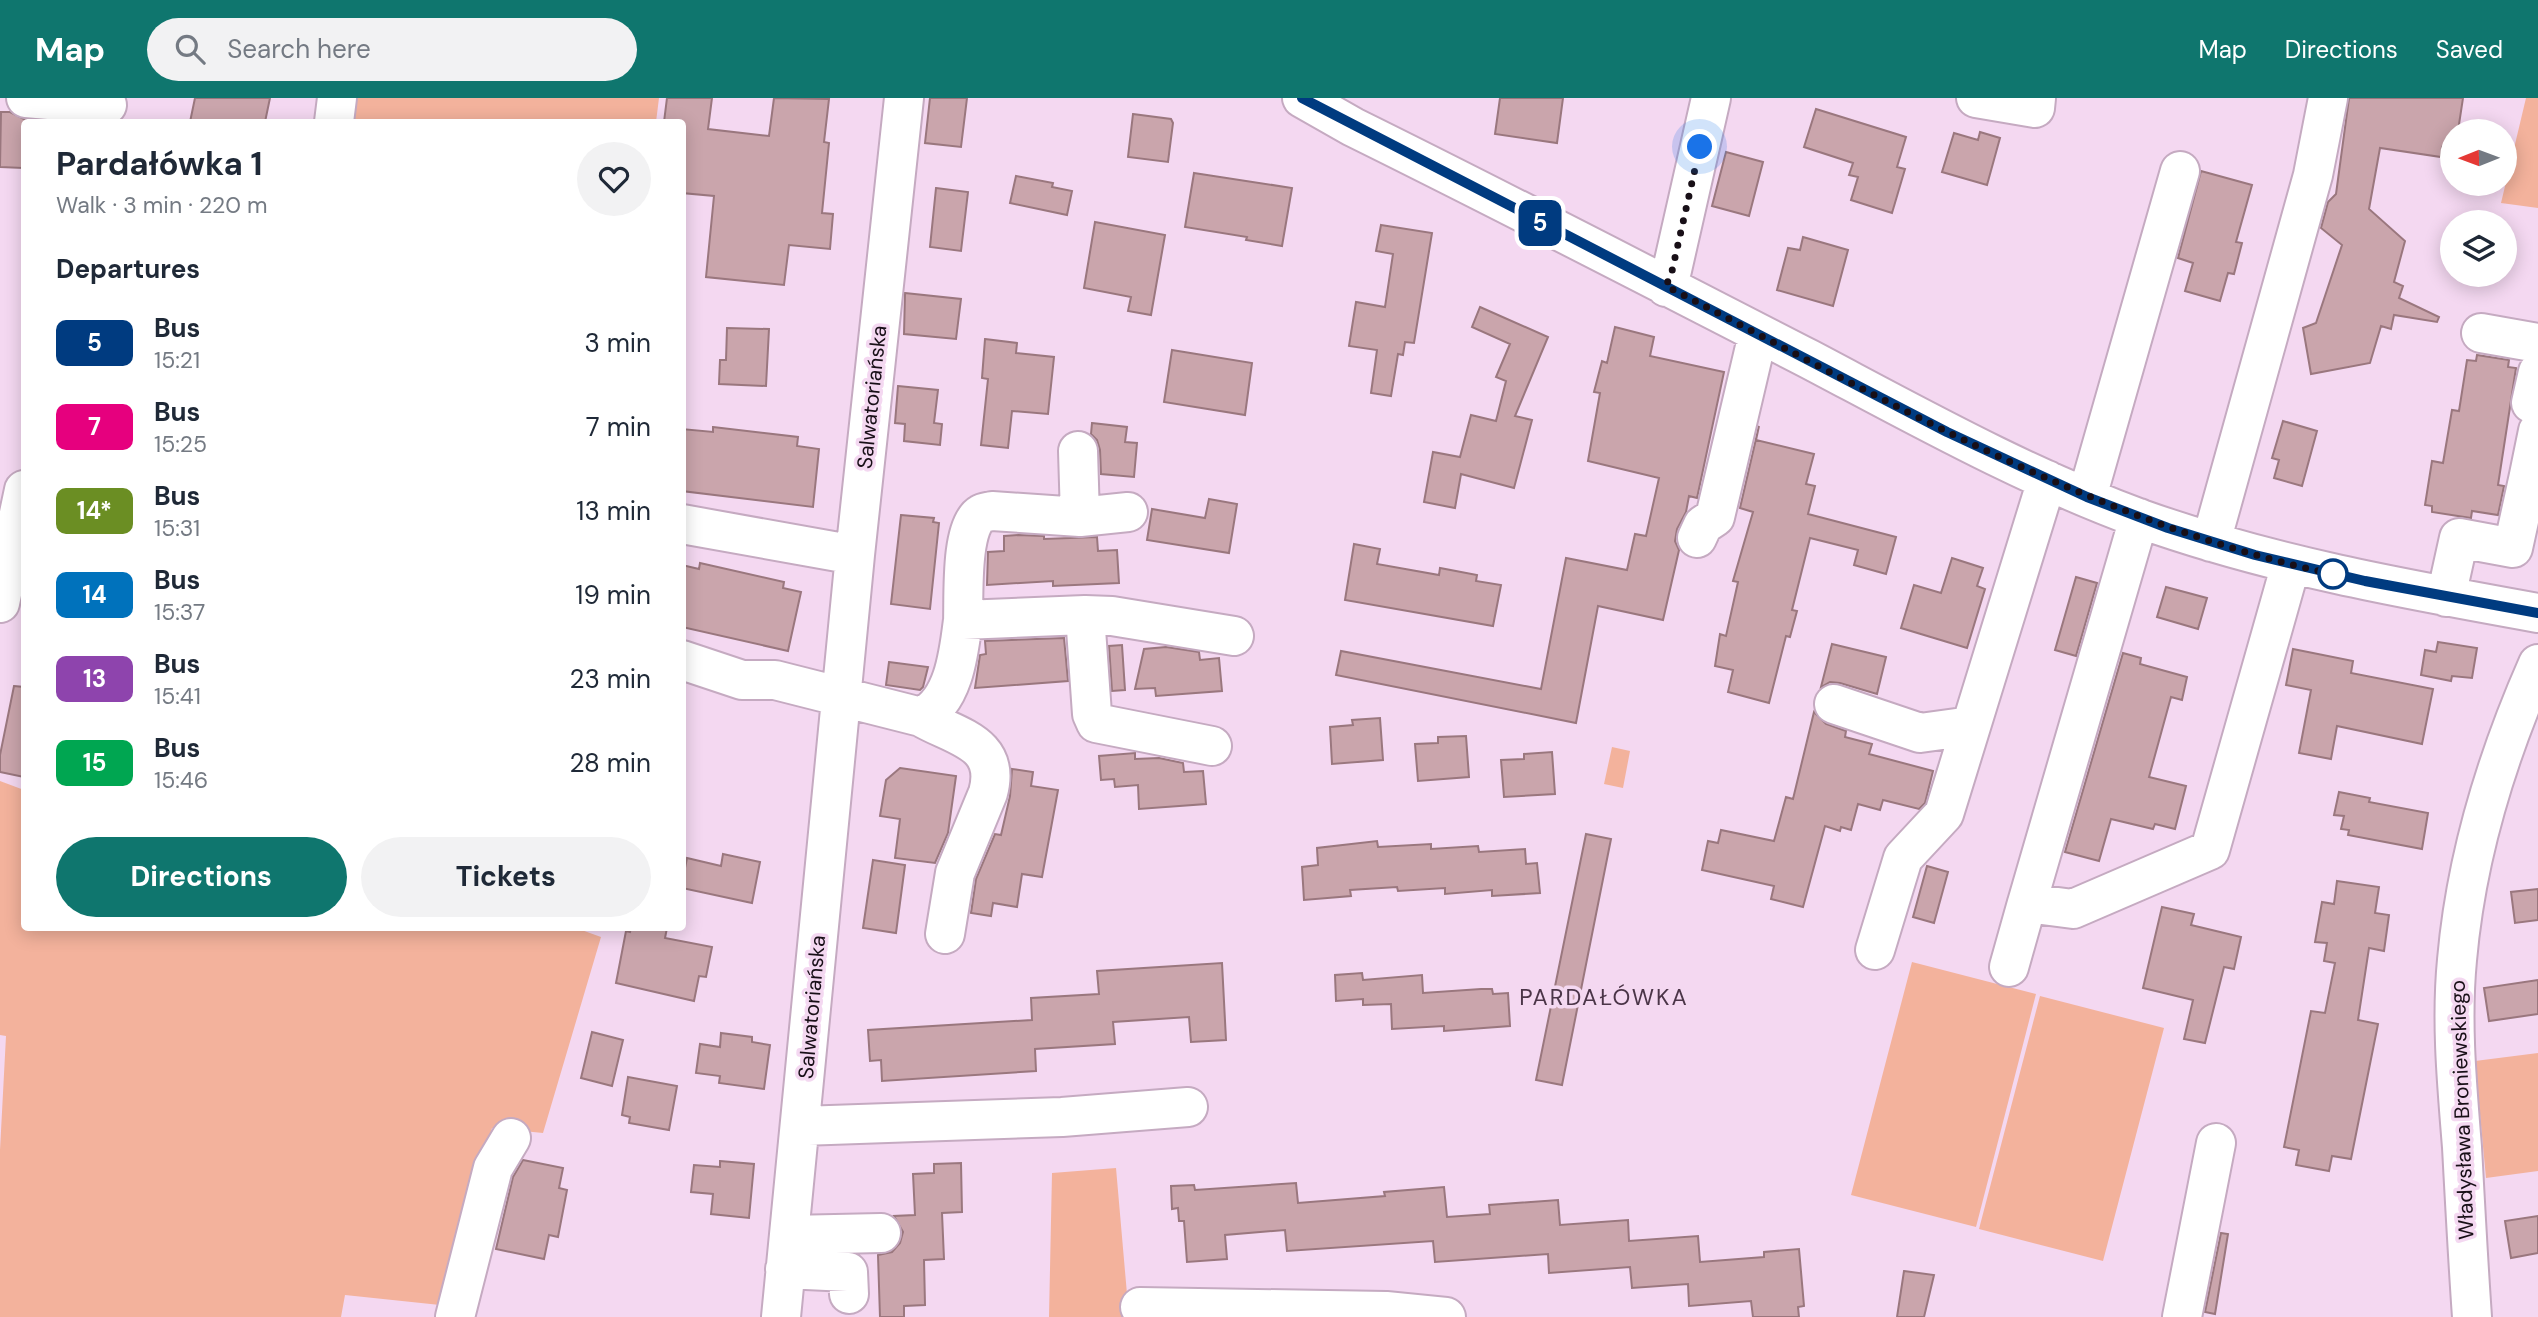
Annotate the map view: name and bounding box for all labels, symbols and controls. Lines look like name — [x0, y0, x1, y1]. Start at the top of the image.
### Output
search box — [147, 18, 637, 81]
text: Map — [35, 28, 105, 71]
icon: search — [171, 30, 209, 68]
text: Search here — [227, 32, 371, 66]
text: Map — [2199, 34, 2247, 65]
text: Directions — [2285, 34, 2398, 65]
text: Saved — [2436, 34, 2503, 65]
north arrow — [2440, 119, 2516, 196]
map controls — [2440, 119, 2517, 287]
your location — [1682, 129, 1717, 164]
text: Pardałówka 1 — [56, 142, 263, 185]
button: heart — [577, 142, 651, 216]
text: Walk · 3 min · 220 m — [56, 190, 268, 220]
line badge: 5 — [1517, 200, 1563, 246]
text: 5 — [1533, 207, 1547, 238]
button: layers — [2440, 210, 2517, 287]
text: Departures — [56, 252, 200, 286]
text: Bus — [154, 311, 200, 345]
street label: Salwatoriańska — [851, 324, 893, 470]
text: 3 min — [584, 326, 651, 360]
text: 5 — [87, 327, 102, 358]
text: 15:21 — [154, 345, 200, 375]
text: Bus — [154, 395, 200, 429]
text: 7 min — [586, 410, 651, 444]
text: 7 — [88, 411, 101, 442]
text: 15:25 — [154, 429, 207, 459]
text: Bus — [154, 479, 200, 513]
text: 13 min — [576, 494, 651, 528]
text: 14* — [77, 495, 112, 526]
text: 15:31 — [154, 513, 200, 543]
unlabelled marker — [2318, 559, 2348, 589]
text: Bus — [154, 563, 200, 597]
text: 19 min — [575, 578, 651, 612]
text: 14 — [82, 579, 107, 610]
text: 15:37 — [154, 597, 205, 627]
text: Bus — [154, 647, 200, 681]
text: 23 min — [569, 662, 651, 696]
text: 13 — [83, 663, 106, 694]
text: 15:41 — [154, 681, 201, 711]
text: Bus — [154, 731, 200, 765]
text: 28 min — [569, 746, 651, 780]
text: 15 — [83, 747, 106, 778]
text: 15:46 — [154, 765, 208, 795]
button: Directions — [56, 837, 347, 917]
button: Tickets — [361, 837, 651, 917]
street label: Salwatoriańska — [792, 934, 832, 1080]
street label: Władysława Broniewskiego — [2443, 980, 2481, 1240]
district label: PARDAŁÓWKA — [1519, 982, 1689, 1012]

